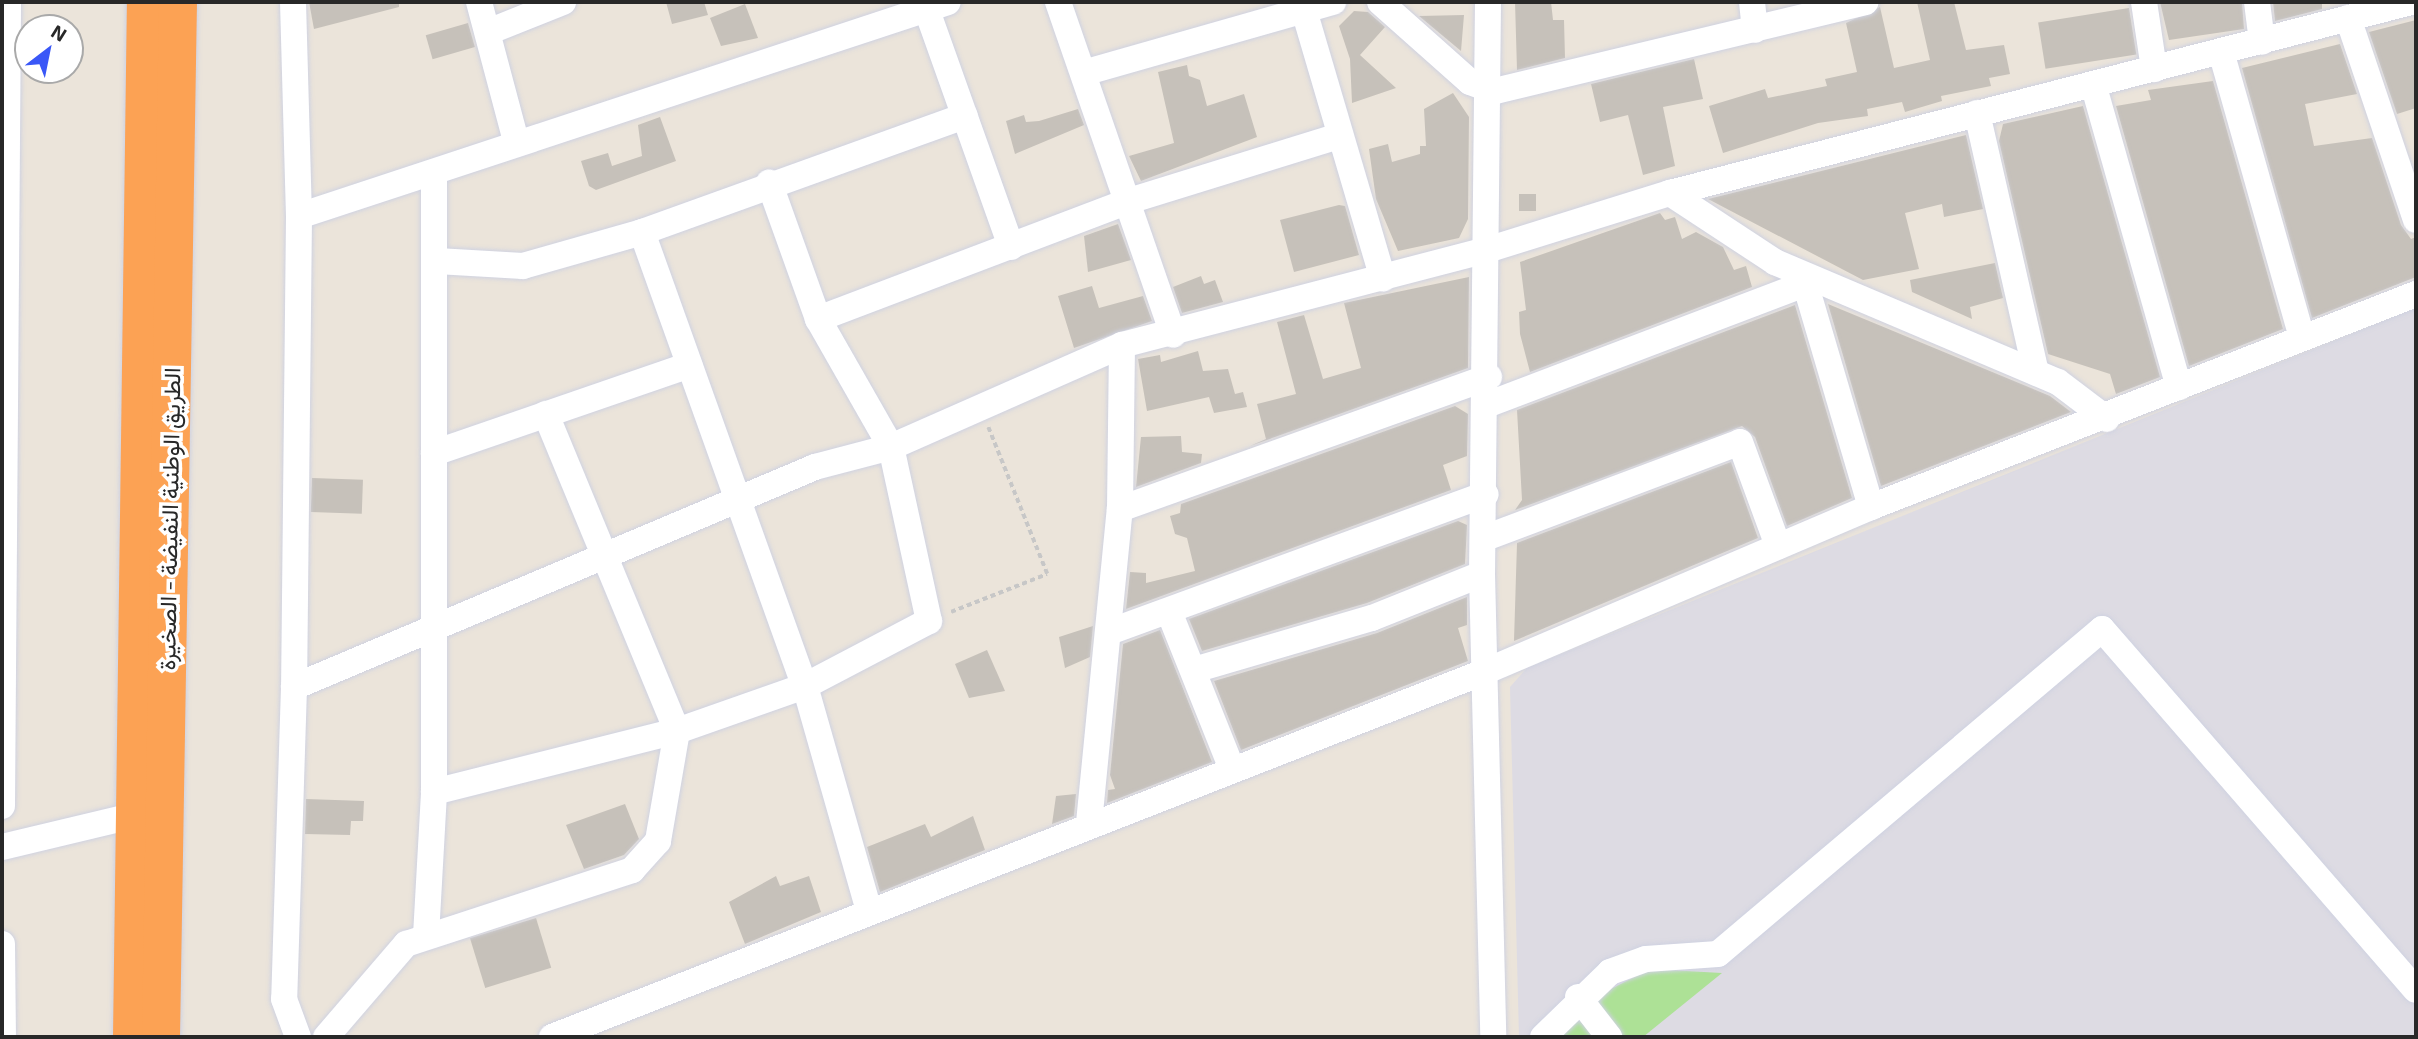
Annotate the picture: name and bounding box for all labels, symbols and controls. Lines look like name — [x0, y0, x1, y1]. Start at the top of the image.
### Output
north arrow — [14, 14, 84, 84]
text: N — [47, 19, 71, 46]
street label: الطريق الوطنية النفيضة - الصخيرة — [153, 367, 185, 671]

